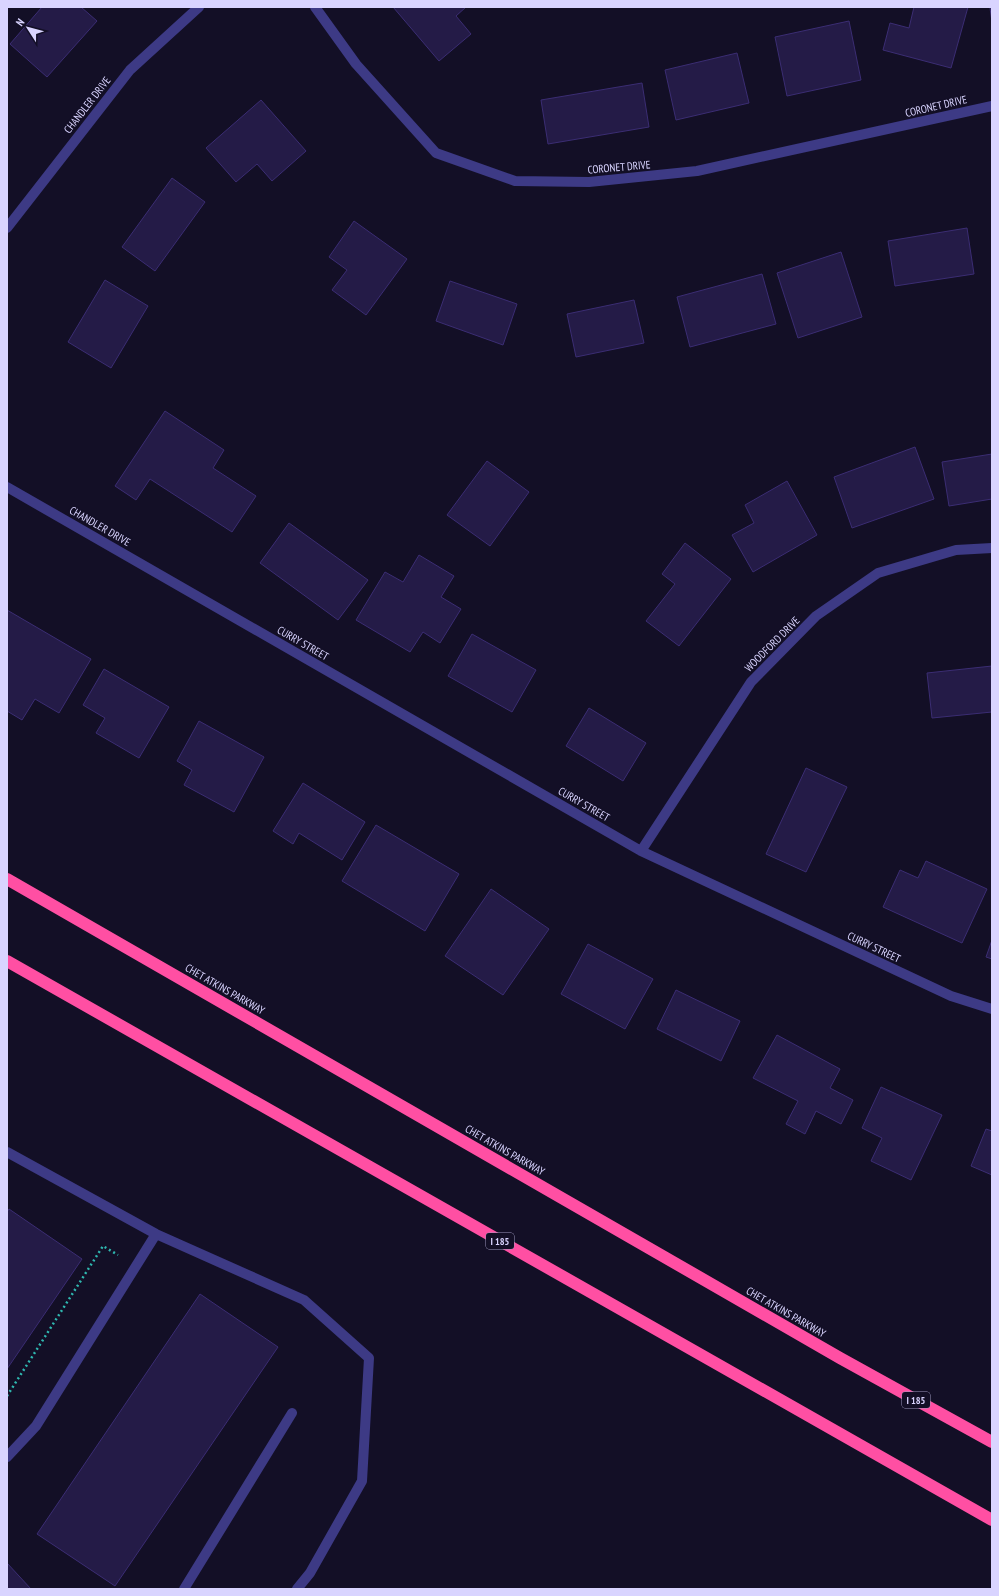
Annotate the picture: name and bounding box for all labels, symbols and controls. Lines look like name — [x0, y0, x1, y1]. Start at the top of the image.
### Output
north arrow — [8, 8, 48, 48]
text: N — [12, 16, 27, 29]
street label: CHANDLER DRIVE — [61, 74, 114, 136]
street label: CORONET DRIVE — [904, 92, 968, 120]
street label: CORONET DRIVE — [587, 157, 651, 177]
street label: CHANDLER DRIVE — [67, 503, 133, 549]
street label: WOODFORD DRIVE — [741, 613, 803, 675]
street label: CURRY STREET — [275, 623, 331, 663]
street label: CURRY STREET — [556, 784, 612, 824]
street label: CURRY STREET — [845, 929, 903, 965]
street label: CHET ATKINS PARKWAY — [183, 961, 267, 1017]
street label: CHET ATKINS PARKWAY — [463, 1122, 547, 1178]
road number: I 185 — [486, 1233, 514, 1249]
street label: CHET ATKINS PARKWAY — [744, 1284, 828, 1340]
road number: I 185 — [902, 1392, 930, 1408]

